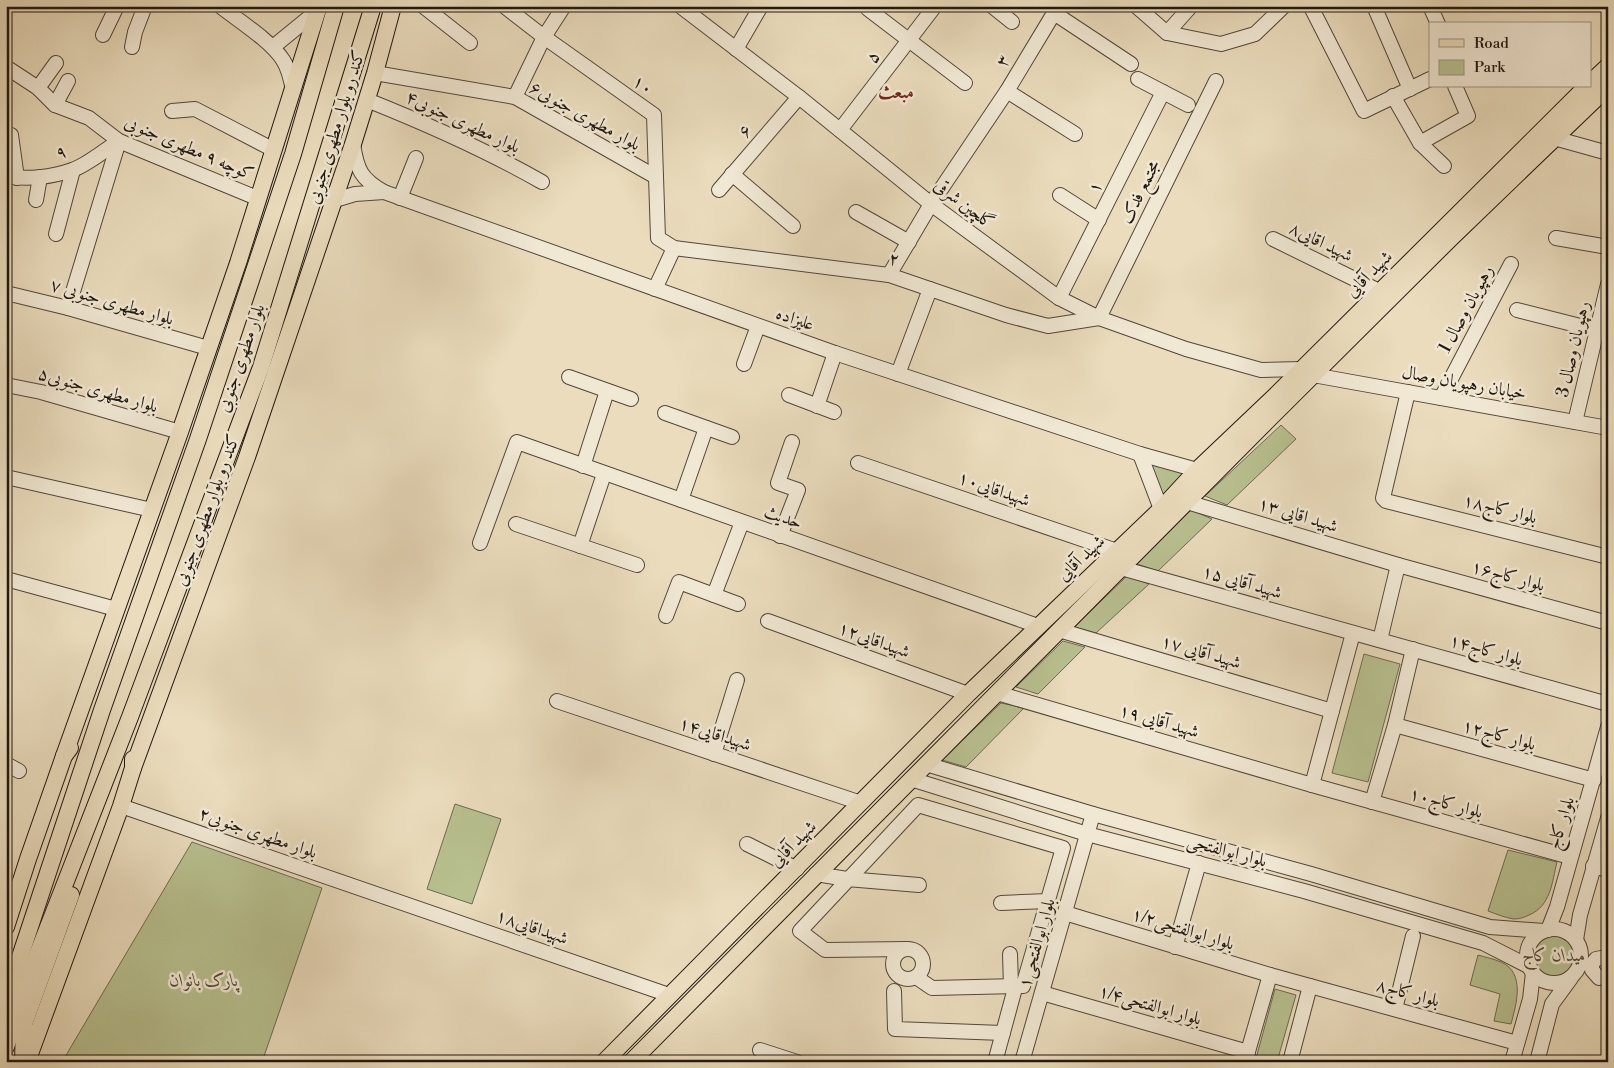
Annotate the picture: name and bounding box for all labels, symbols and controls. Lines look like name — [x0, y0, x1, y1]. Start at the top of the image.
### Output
legend — [1429, 22, 1592, 88]
text: Road — [1474, 34, 1509, 53]
street label: ۵ — [861, 46, 885, 68]
street label: کند رو بلوار مطهری جنوبی — [302, 47, 371, 207]
street label: ۳ — [990, 51, 1016, 71]
text: Park — [1474, 58, 1506, 77]
street label: ۱۰ — [628, 70, 658, 100]
street label: بلوار مطهری جنوبی۶ — [525, 76, 645, 157]
district label: مبعث — [878, 80, 914, 104]
street label: بلوار مطهری جنوبی۴ — [402, 85, 524, 159]
street label: کوچه ۹ مطهری جنوبی — [120, 110, 257, 187]
street label: ۶ — [733, 119, 757, 143]
street label: ۹ — [53, 139, 69, 165]
street label: مجتمع فدک — [1115, 156, 1169, 229]
street label: گلچین شرقی — [929, 174, 999, 234]
street label: ۱ — [1082, 177, 1108, 197]
street label: شهید اقایی۸ — [1285, 217, 1357, 267]
street label: شهید آقایی — [1341, 246, 1397, 302]
street label: ۲ — [886, 247, 902, 271]
street label: 1 رهپویان وصال — [1433, 261, 1499, 357]
street label: ۷ بلوار مطهری جنوبی — [47, 273, 176, 332]
street label: 3 رهپویان وصال — [1551, 299, 1595, 399]
street label: بلوار مطهری جنوبی — [212, 301, 271, 416]
street label: علیزاده — [773, 302, 817, 336]
street label: خیابان رهپویان وصال — [1400, 361, 1528, 405]
street label: ۵بلوار مطهری جنوبی — [35, 362, 161, 419]
street label: کند رو بلوار مطهری جنوبی — [169, 431, 246, 589]
street label: شهیداقایی۱۰ — [955, 466, 1033, 512]
street label: بلوار کاج۱۸ — [1460, 489, 1539, 533]
street label: شهید اقایی ۱۳ — [1255, 492, 1341, 538]
street label: حدیث — [761, 500, 805, 534]
street label: شهید آقایی — [1052, 530, 1110, 586]
street label: بلوار کاج۱۶ — [1468, 555, 1547, 601]
street label: شهید آقایی ۱۵ — [1199, 560, 1285, 604]
street label: شهیداقایی۱۲ — [835, 616, 913, 664]
street label: بلوار کاج۱۴ — [1445, 629, 1525, 675]
street label: شهید آقایی ۱۷ — [1158, 630, 1244, 674]
street label: شهید آقایی ۱۹ — [1116, 699, 1202, 743]
street label: شهیداقایی۱۴ — [676, 711, 754, 757]
street label: بلوار کاج۱۲ — [1459, 714, 1538, 760]
street label: بلوار کاج۱۰ — [1406, 782, 1485, 828]
street label: بلوار کاج — [1542, 794, 1584, 854]
street label: بلوار مطهری جنوبی۲ — [195, 802, 320, 865]
street label: شهید آقایی — [765, 816, 821, 872]
street label: بلوار ابوالفتحی — [1185, 829, 1269, 873]
street label: بلوار ابوالفتحی۱ — [1013, 895, 1061, 991]
street label: بلوار ابوالفتحی۱/۲ — [1129, 902, 1237, 956]
street label: شهیداقایی۱۸ — [493, 904, 571, 950]
park label: میدان کاج — [1522, 944, 1586, 971]
park label: پارک بانوان — [170, 969, 240, 993]
street label: بلوار کاج۸ — [1373, 973, 1442, 1016]
street label: بلوار ابوالفتحی۱/۴ — [1096, 979, 1204, 1031]

